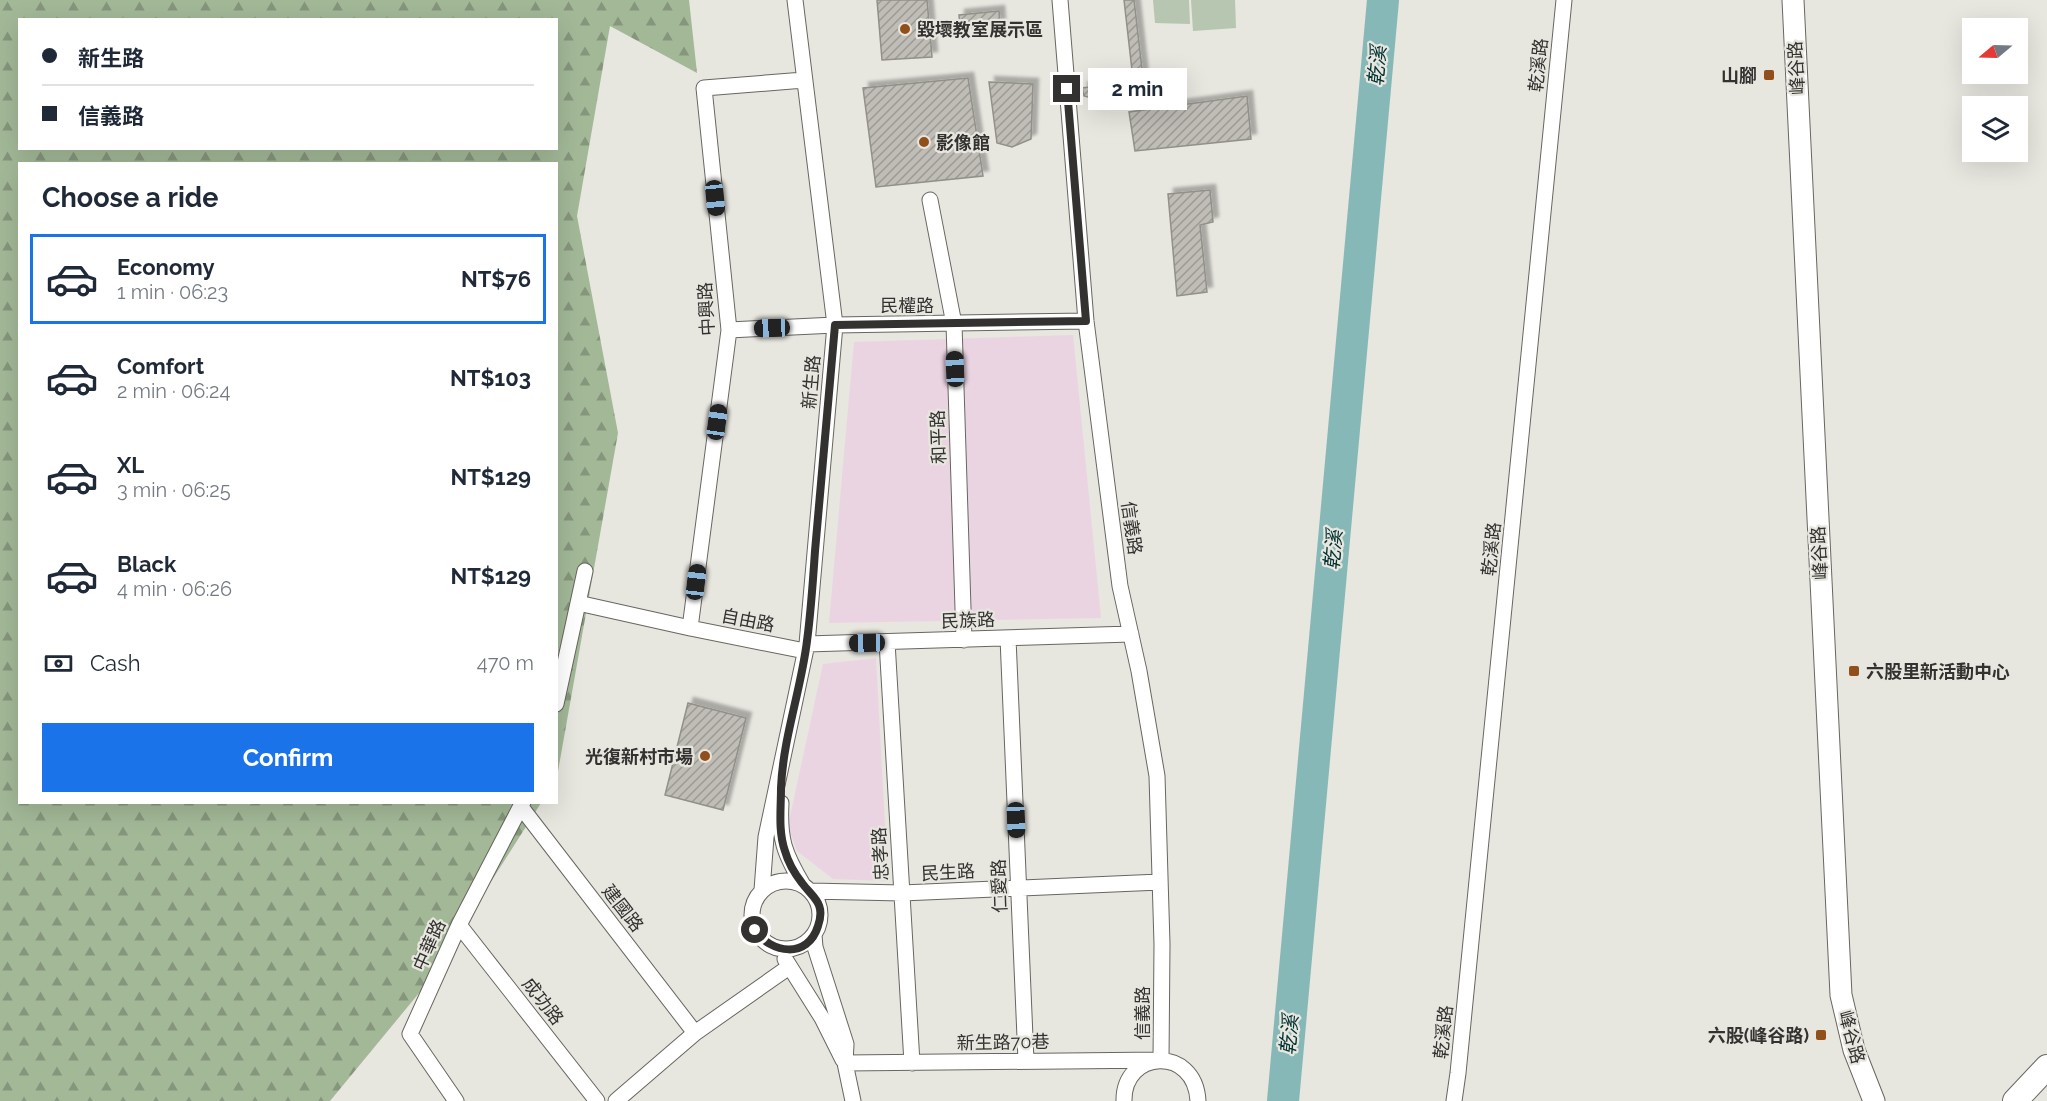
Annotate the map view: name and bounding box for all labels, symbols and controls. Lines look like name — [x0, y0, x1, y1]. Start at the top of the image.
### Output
north arrow — [1962, 18, 2028, 84]
map controls — [1962, 18, 2028, 162]
place label: 毀壞教室展示區 — [917, 19, 1043, 40]
marker: 毀壞教室展示區 — [898, 22, 912, 36]
street label: 乾溪路 — [1525, 37, 1551, 93]
street label: 峰谷路 — [1784, 40, 1808, 96]
water label: 乾溪 — [1363, 42, 1391, 87]
text: 新生路 — [78, 45, 144, 71]
place label: 山腳 — [1721, 65, 1757, 86]
callout: 2 min — [1088, 68, 1187, 110]
marker: 山腳 — [1762, 68, 1776, 82]
route end — [1053, 75, 1080, 102]
text: 2 min — [1112, 77, 1163, 101]
button: layers — [1962, 96, 2028, 162]
text: 信義路 — [78, 103, 144, 129]
place label: 影像館 — [936, 132, 990, 153]
marker: 影像館 — [917, 135, 931, 149]
car — [704, 179, 726, 217]
text: Choose a ride — [42, 182, 218, 213]
icon: car — [45, 252, 99, 306]
text: Economy — [117, 254, 215, 280]
text: NT$76 — [461, 266, 531, 292]
text: 1 min · 06:23 — [117, 280, 228, 304]
street label: 中興路 — [694, 281, 718, 337]
street label: 民權路 — [880, 295, 934, 316]
car — [754, 318, 790, 338]
icon: car — [45, 351, 99, 405]
car — [945, 351, 965, 387]
text: Comfort — [117, 353, 204, 379]
street label: 新生路 — [798, 354, 824, 410]
text: NT$103 — [450, 365, 531, 391]
text: 2 min · 06:24 — [117, 379, 230, 403]
car — [706, 403, 728, 441]
street label: 和平路 — [927, 410, 949, 464]
icon: car — [45, 450, 99, 504]
text: XL — [117, 452, 144, 478]
text: NT$129 — [450, 464, 531, 490]
text: 3 min · 06:25 — [117, 478, 231, 502]
street label: 信義路 — [1118, 500, 1146, 556]
street label: 乾溪路 — [1478, 521, 1504, 577]
street label: 峰谷路 — [1807, 525, 1831, 581]
water label: 乾溪 — [1319, 526, 1347, 571]
icon: car — [45, 549, 99, 603]
text: Black — [117, 551, 176, 577]
text: NT$129 — [450, 563, 531, 589]
car — [685, 563, 707, 601]
text: 4 min · 06:26 — [117, 577, 232, 601]
street label: 自由路 — [719, 605, 777, 635]
street label: 民族路 — [941, 609, 995, 631]
car — [849, 634, 885, 652]
icon: cash — [42, 647, 75, 680]
text: Cash — [90, 650, 141, 676]
text: 470 m — [477, 651, 534, 675]
place label: 六股里新活動中心 — [1866, 661, 2010, 682]
marker: 六股里新活動中心 — [1847, 664, 1861, 678]
button: Confirm — [42, 723, 534, 792]
place label: 光復新村市場 — [585, 746, 693, 767]
marker: 光復新村市場 — [698, 749, 712, 763]
car — [1006, 802, 1026, 838]
street label: 忠孝路 — [868, 826, 892, 882]
street label: 仁愛路 — [988, 859, 1010, 913]
street label: 民生路 — [920, 860, 976, 884]
street label: 建國路 — [598, 880, 648, 936]
street label: 中華路 — [408, 916, 450, 974]
route start — [741, 916, 768, 943]
street label: 成功路 — [518, 973, 568, 1029]
street label: 信義路 — [1132, 986, 1153, 1040]
street label: 乾溪路 — [1430, 1004, 1456, 1060]
street label: 峰谷路 — [1835, 1008, 1869, 1066]
water label: 乾溪 — [1275, 1011, 1303, 1056]
place label: 六股(峰谷路) — [1708, 1025, 1809, 1046]
marker: 六股(峰谷路) — [1814, 1028, 1828, 1042]
street label: 新生路70巷 — [957, 1031, 1049, 1053]

